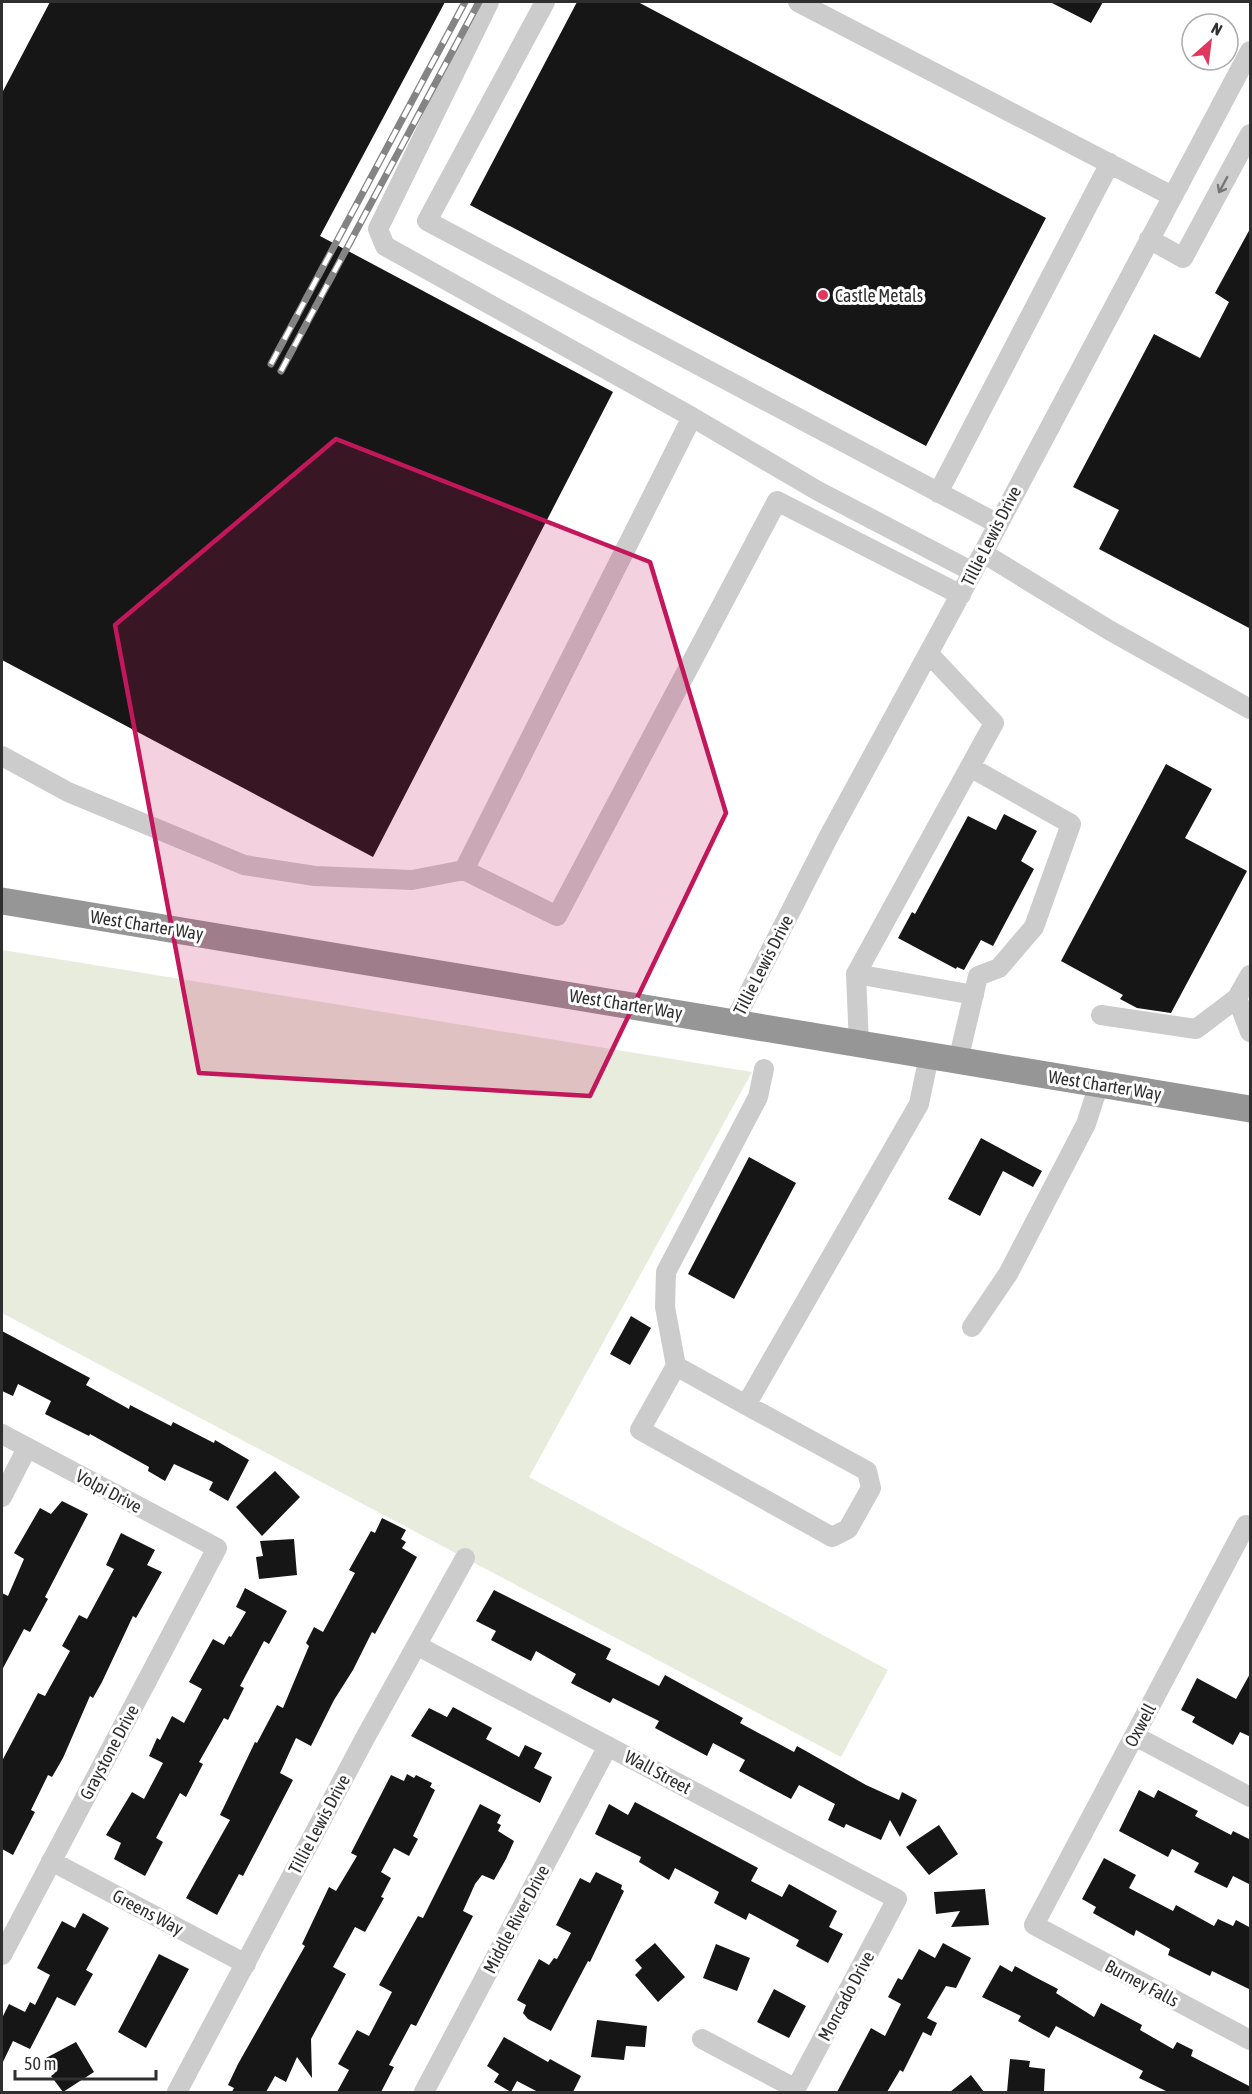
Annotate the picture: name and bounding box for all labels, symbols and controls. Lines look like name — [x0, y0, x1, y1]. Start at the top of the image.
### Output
north arrow — [1180, 12, 1240, 72]
text: N — [1209, 19, 1225, 39]
one-way arrow — [1217, 176, 1228, 194]
place label: Castle Metals — [835, 285, 923, 306]
marker: Castle Metals — [816, 288, 830, 302]
street label: Tillie Lewis Drive — [957, 482, 1025, 590]
street label: West Charter Way — [89, 906, 205, 944]
street label: Tillie Lewis Drive — [729, 911, 797, 1019]
street label: West Charter Way — [568, 985, 684, 1023]
street label: West Charter Way — [1047, 1066, 1163, 1104]
street label: Volpi Drive — [72, 1465, 146, 1517]
street label: Oxwell — [1120, 1700, 1160, 1750]
street label: Graystone Drive — [75, 1701, 143, 1803]
street label: Wall Street — [621, 1746, 695, 1798]
street label: Tillie Lewis Drive — [284, 1771, 354, 1877]
street label: Middle River Drive — [479, 1861, 553, 1977]
street label: Greens Way — [109, 1885, 187, 1939]
street label: Moncado Drive — [814, 1948, 878, 2044]
street label: Burney Falls — [1102, 1955, 1182, 2011]
scale bar — [15, 2043, 156, 2081]
text: 50 m — [24, 2053, 56, 2074]

